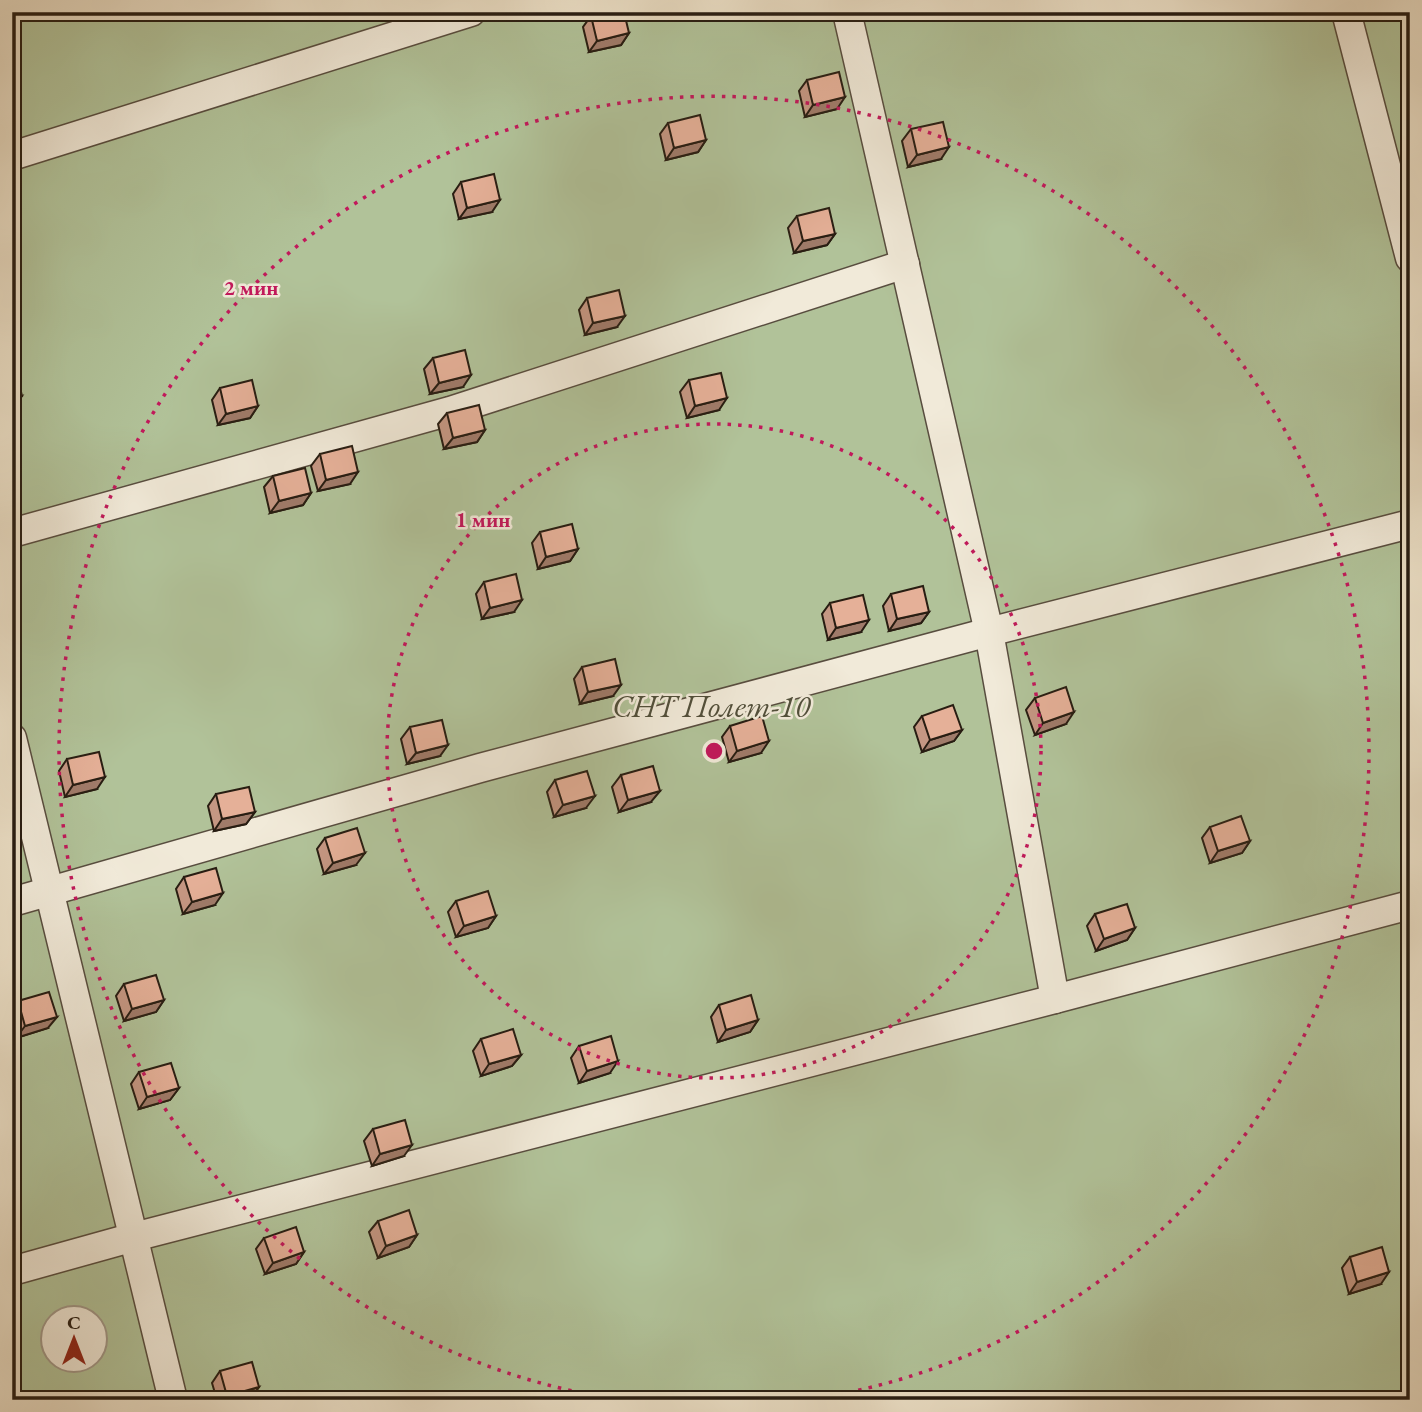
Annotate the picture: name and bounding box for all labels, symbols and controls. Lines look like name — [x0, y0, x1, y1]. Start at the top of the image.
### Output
text: 2 мин — [224, 274, 278, 301]
text: 1 мин — [456, 506, 510, 533]
park label: СНТ Полет-10 — [612, 685, 812, 727]
centre of rings — [702, 739, 726, 763]
north arrow — [38, 1304, 108, 1374]
text: С — [67, 1310, 81, 1335]

